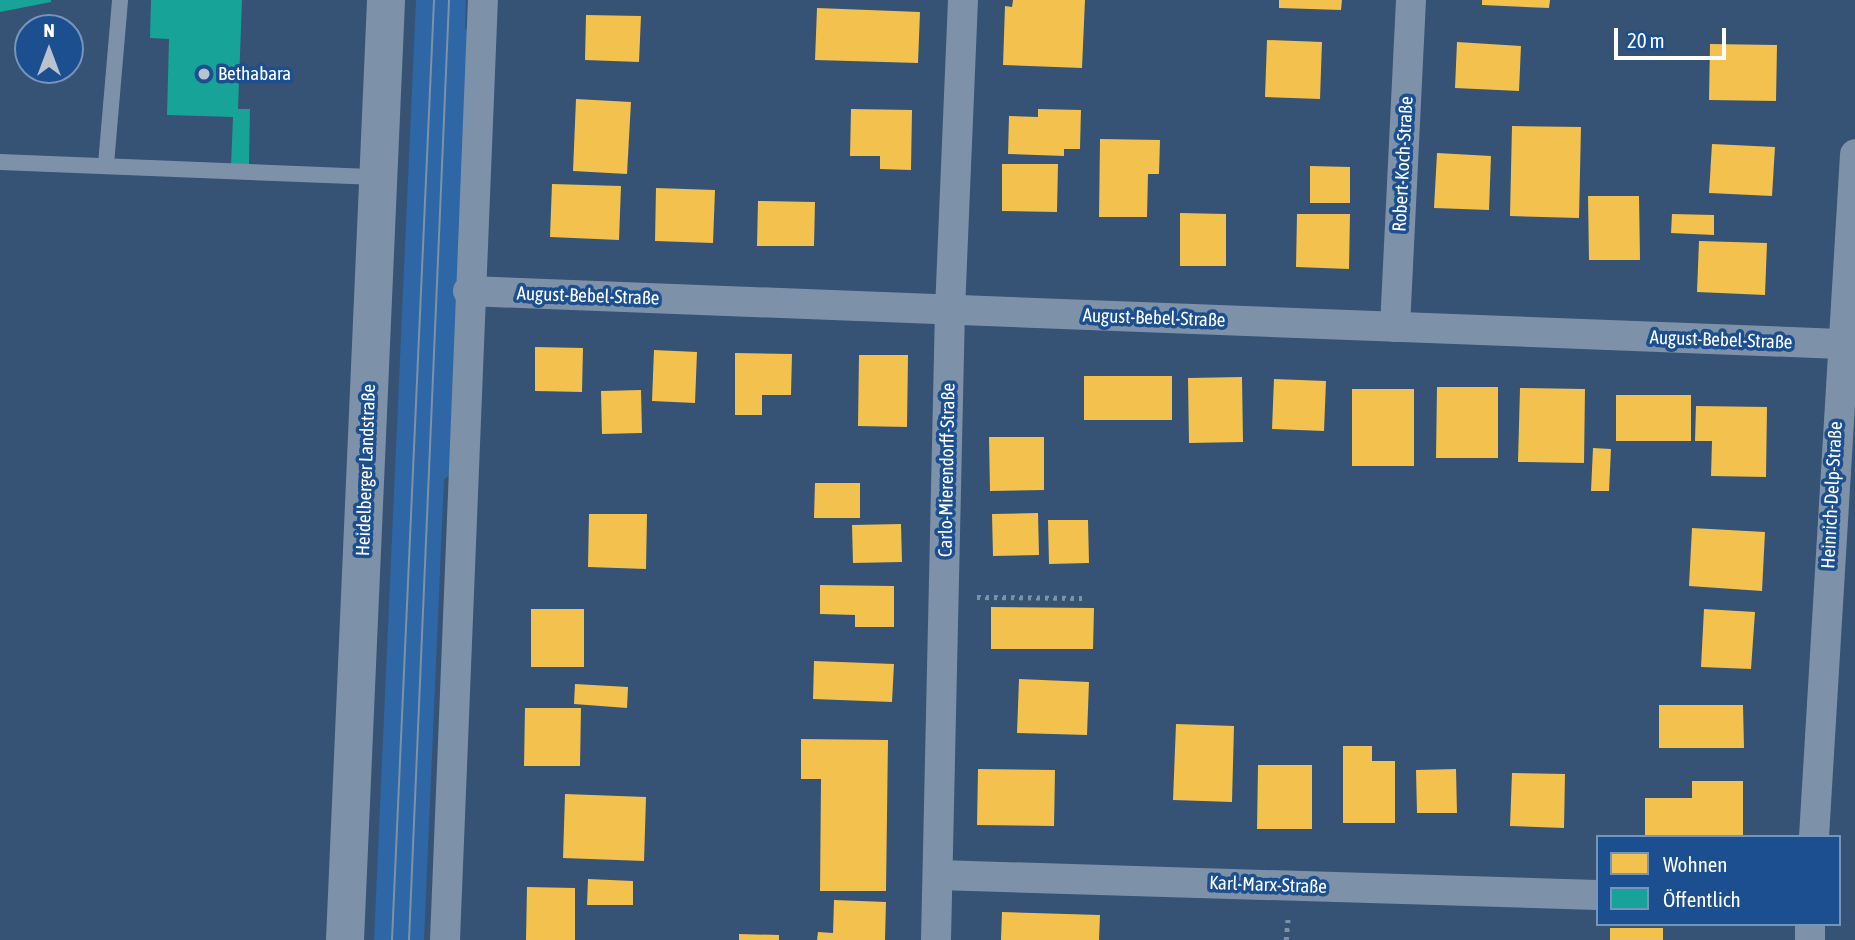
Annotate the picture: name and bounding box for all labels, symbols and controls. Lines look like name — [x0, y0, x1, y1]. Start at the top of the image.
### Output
north arrow — [14, 14, 84, 84]
scale bar — [1617, 14, 1729, 58]
text: N — [43, 19, 55, 41]
text: 20 m — [1627, 28, 1665, 52]
place label: Bethabara — [218, 63, 291, 85]
marker: Bethabara — [196, 66, 212, 82]
street label: Robert-Koch-Straße — [1388, 96, 1418, 232]
street label: August-Bebel-Straße — [516, 282, 660, 310]
street label: August-Bebel-Straße — [1082, 304, 1226, 332]
street label: August-Bebel-Straße — [1649, 326, 1793, 354]
street label: Carlo-Mierendorff-Straße — [934, 383, 960, 557]
street label: Heidelberger Landstraße — [352, 384, 380, 556]
street label: Heinrich-Delp-Straße — [1817, 421, 1847, 569]
legend — [1596, 835, 1841, 926]
text: Wohnen — [1663, 852, 1728, 876]
street label: Karl-Marx-Straße — [1209, 872, 1327, 898]
text: Öffentlich — [1663, 887, 1741, 911]

